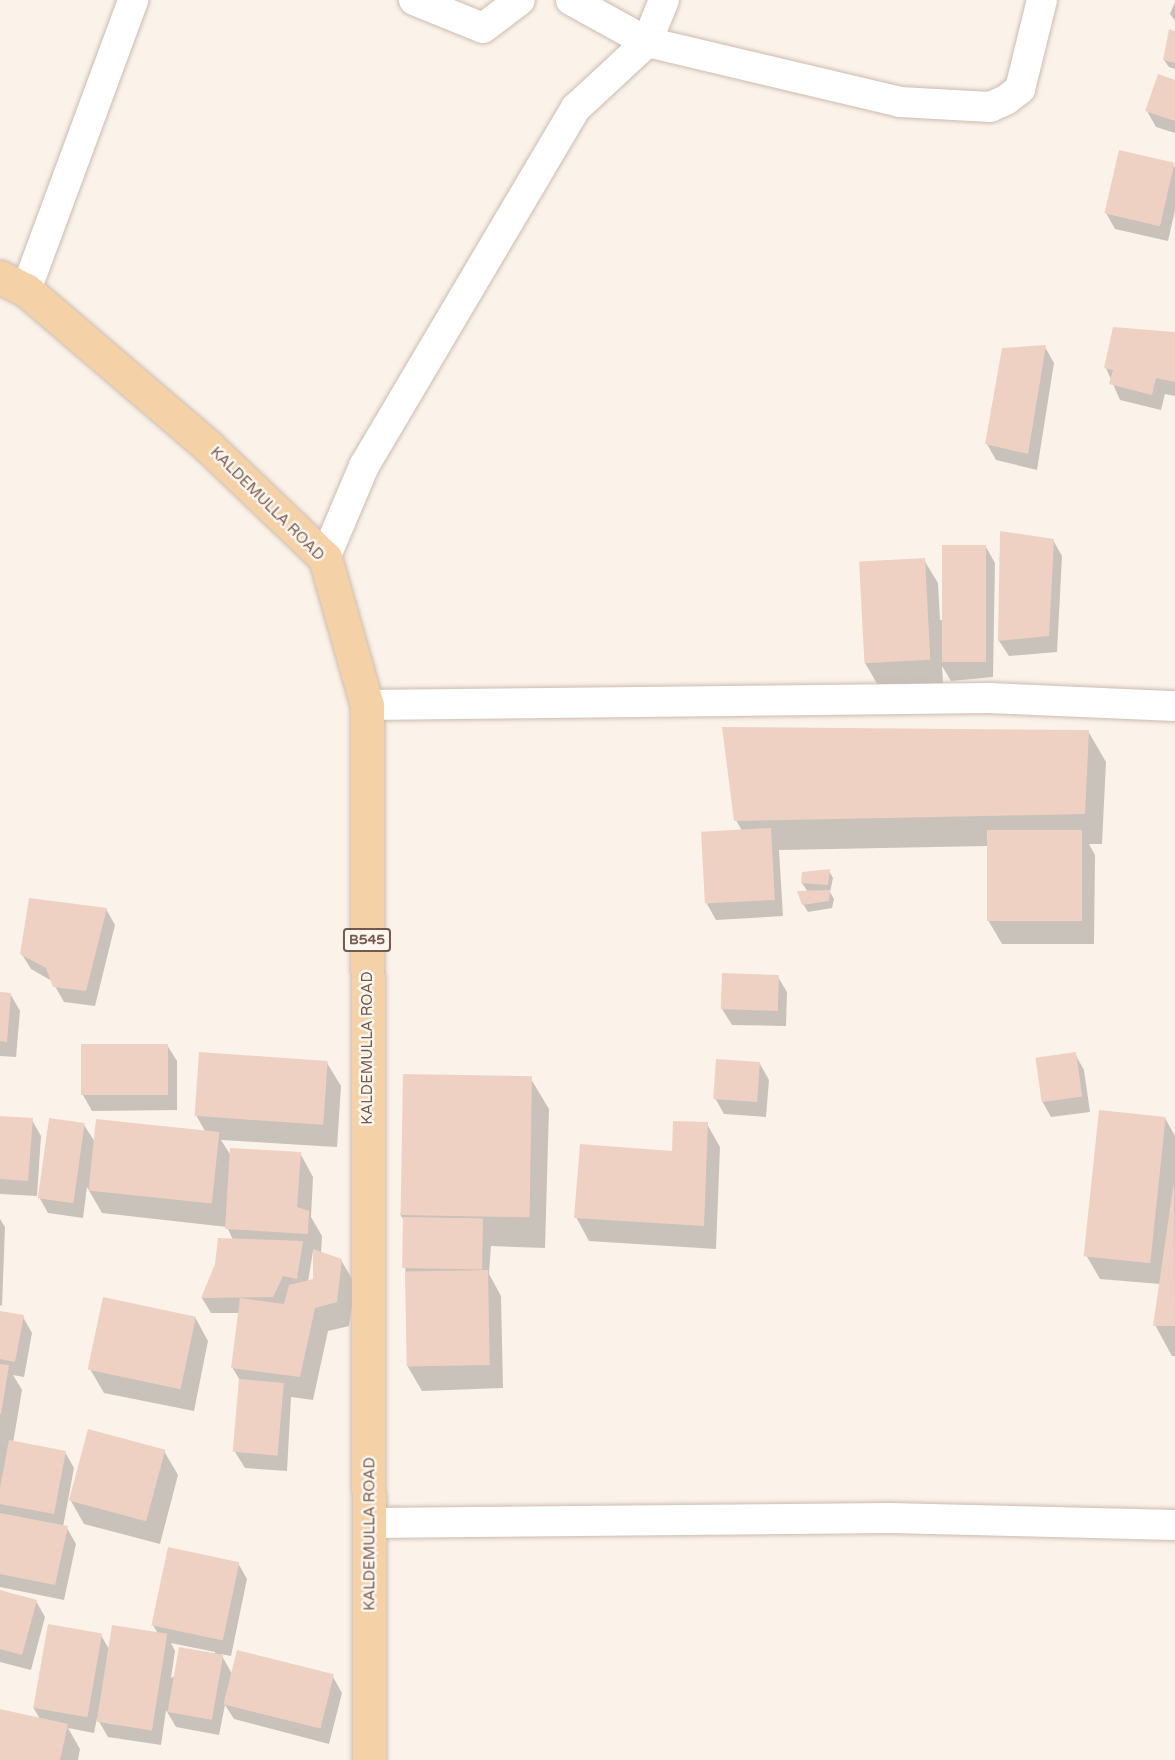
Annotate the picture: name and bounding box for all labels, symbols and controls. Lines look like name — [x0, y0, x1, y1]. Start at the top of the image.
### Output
street label: KALDEMULLA ROAD — [206, 443, 328, 565]
road number: B545 — [342, 929, 392, 951]
street label: KALDEMULLA ROAD — [359, 971, 377, 1125]
street label: KALDEMULLA ROAD — [361, 1457, 379, 1611]

